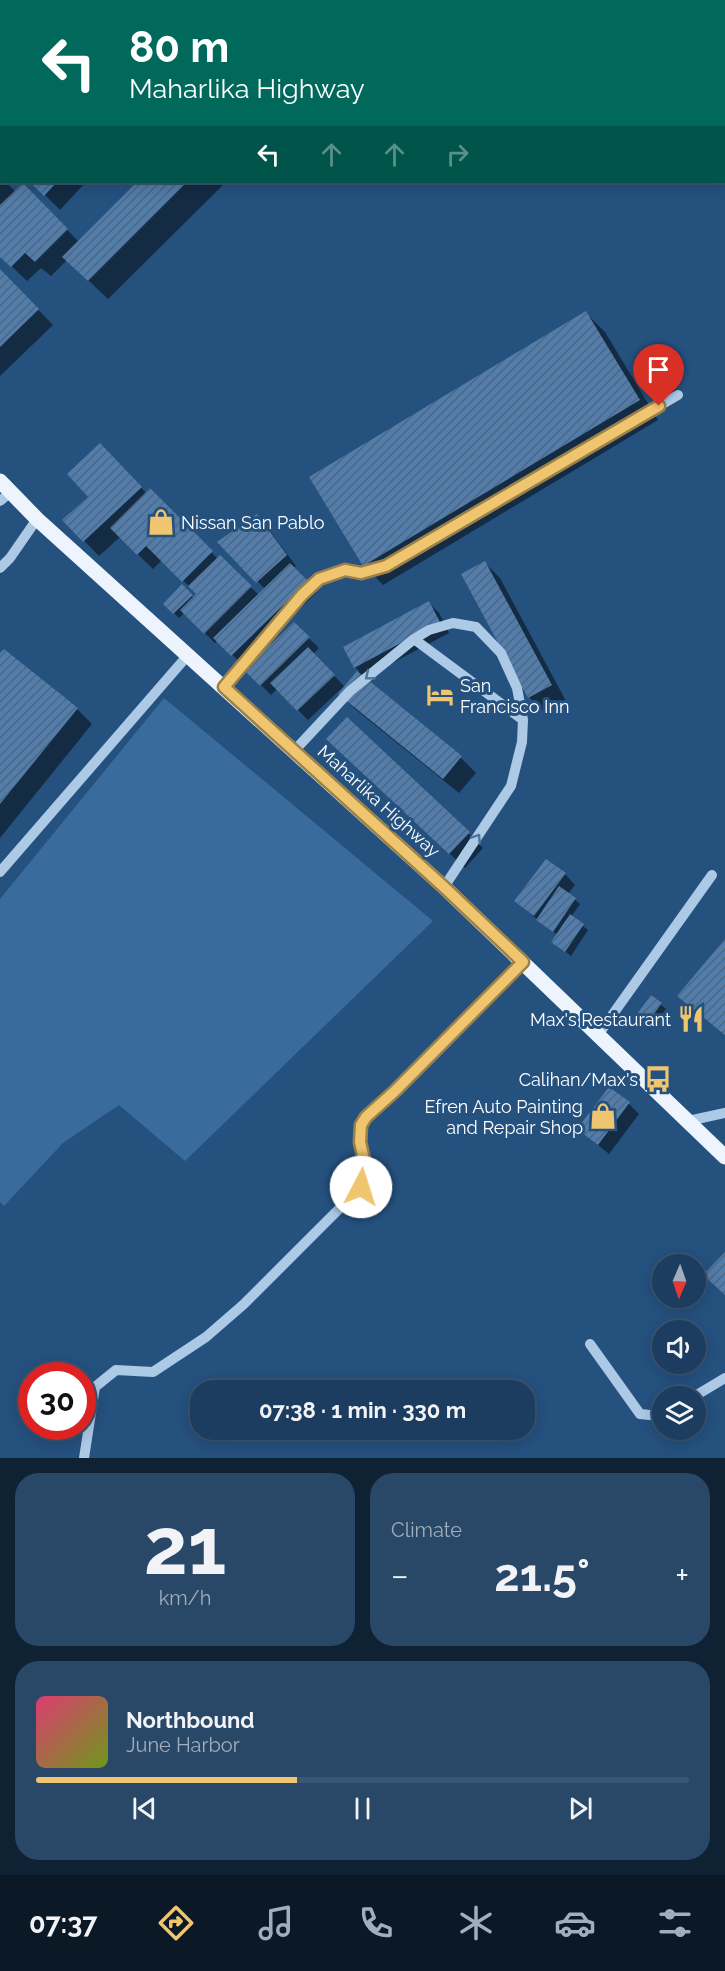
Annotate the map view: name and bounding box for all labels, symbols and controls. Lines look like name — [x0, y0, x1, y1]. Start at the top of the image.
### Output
text: 80 m — [129, 23, 229, 72]
icon: left — [30, 24, 108, 102]
text: Maharlika Highway — [129, 73, 365, 104]
icon: left — [252, 138, 285, 171]
icon: ahead — [315, 138, 348, 171]
icon: ahead — [378, 138, 411, 171]
icon: right — [441, 138, 474, 171]
pin — [633, 344, 684, 406]
icon: arrive — [642, 353, 675, 386]
shop icon: Nissan San Pablo — [146, 507, 176, 537]
place label: Nissan San Pablo — [181, 512, 325, 533]
one-way arrow — [365, 669, 376, 680]
place label: San Francisco Inn — [460, 675, 570, 717]
hotel icon: San Francisco Inn — [425, 680, 455, 710]
street label: Maharlika Highway — [314, 741, 445, 862]
one-way arrow — [470, 834, 481, 845]
restaurant icon: Max's Restaurant — [676, 1004, 706, 1034]
place label: Max's Restaurant — [530, 1009, 671, 1030]
bus stop icon: Calihan/Max's — [643, 1064, 673, 1094]
place label: Calihan/Max's — [519, 1069, 638, 1090]
place label: Efren Auto Painting and Repair Shop — [425, 1096, 583, 1138]
shop icon: Efren Auto Painting and Repair Shop — [588, 1101, 618, 1131]
position arrow — [329, 1155, 393, 1219]
north arrow — [652, 1254, 706, 1308]
map controls — [652, 1254, 706, 1440]
button: sound — [652, 1320, 706, 1374]
speed limit sign: 30 — [18, 1362, 96, 1440]
button: layers — [652, 1386, 706, 1440]
text: 07:38 · 1 min · 330 m — [259, 1397, 466, 1423]
text: 21 — [144, 1501, 226, 1592]
text: Climate — [391, 1518, 462, 1542]
text: 21.5° — [494, 1549, 590, 1602]
text: − — [391, 1556, 409, 1595]
text: + — [675, 1556, 689, 1595]
text: km/h — [159, 1586, 211, 1610]
text: Northbound — [126, 1707, 255, 1733]
text: June Harbor — [126, 1733, 240, 1757]
icon: previous — [128, 1792, 161, 1825]
icon: pause — [346, 1792, 379, 1825]
icon: next — [564, 1792, 597, 1825]
icon: directions — [155, 1902, 197, 1944]
icon: music — [255, 1902, 297, 1944]
icon: phone — [355, 1902, 397, 1944]
icon: climate — [455, 1902, 497, 1944]
icon: car — [554, 1902, 596, 1944]
icon: filters — [654, 1902, 696, 1944]
text: 07:37 — [29, 1908, 97, 1939]

